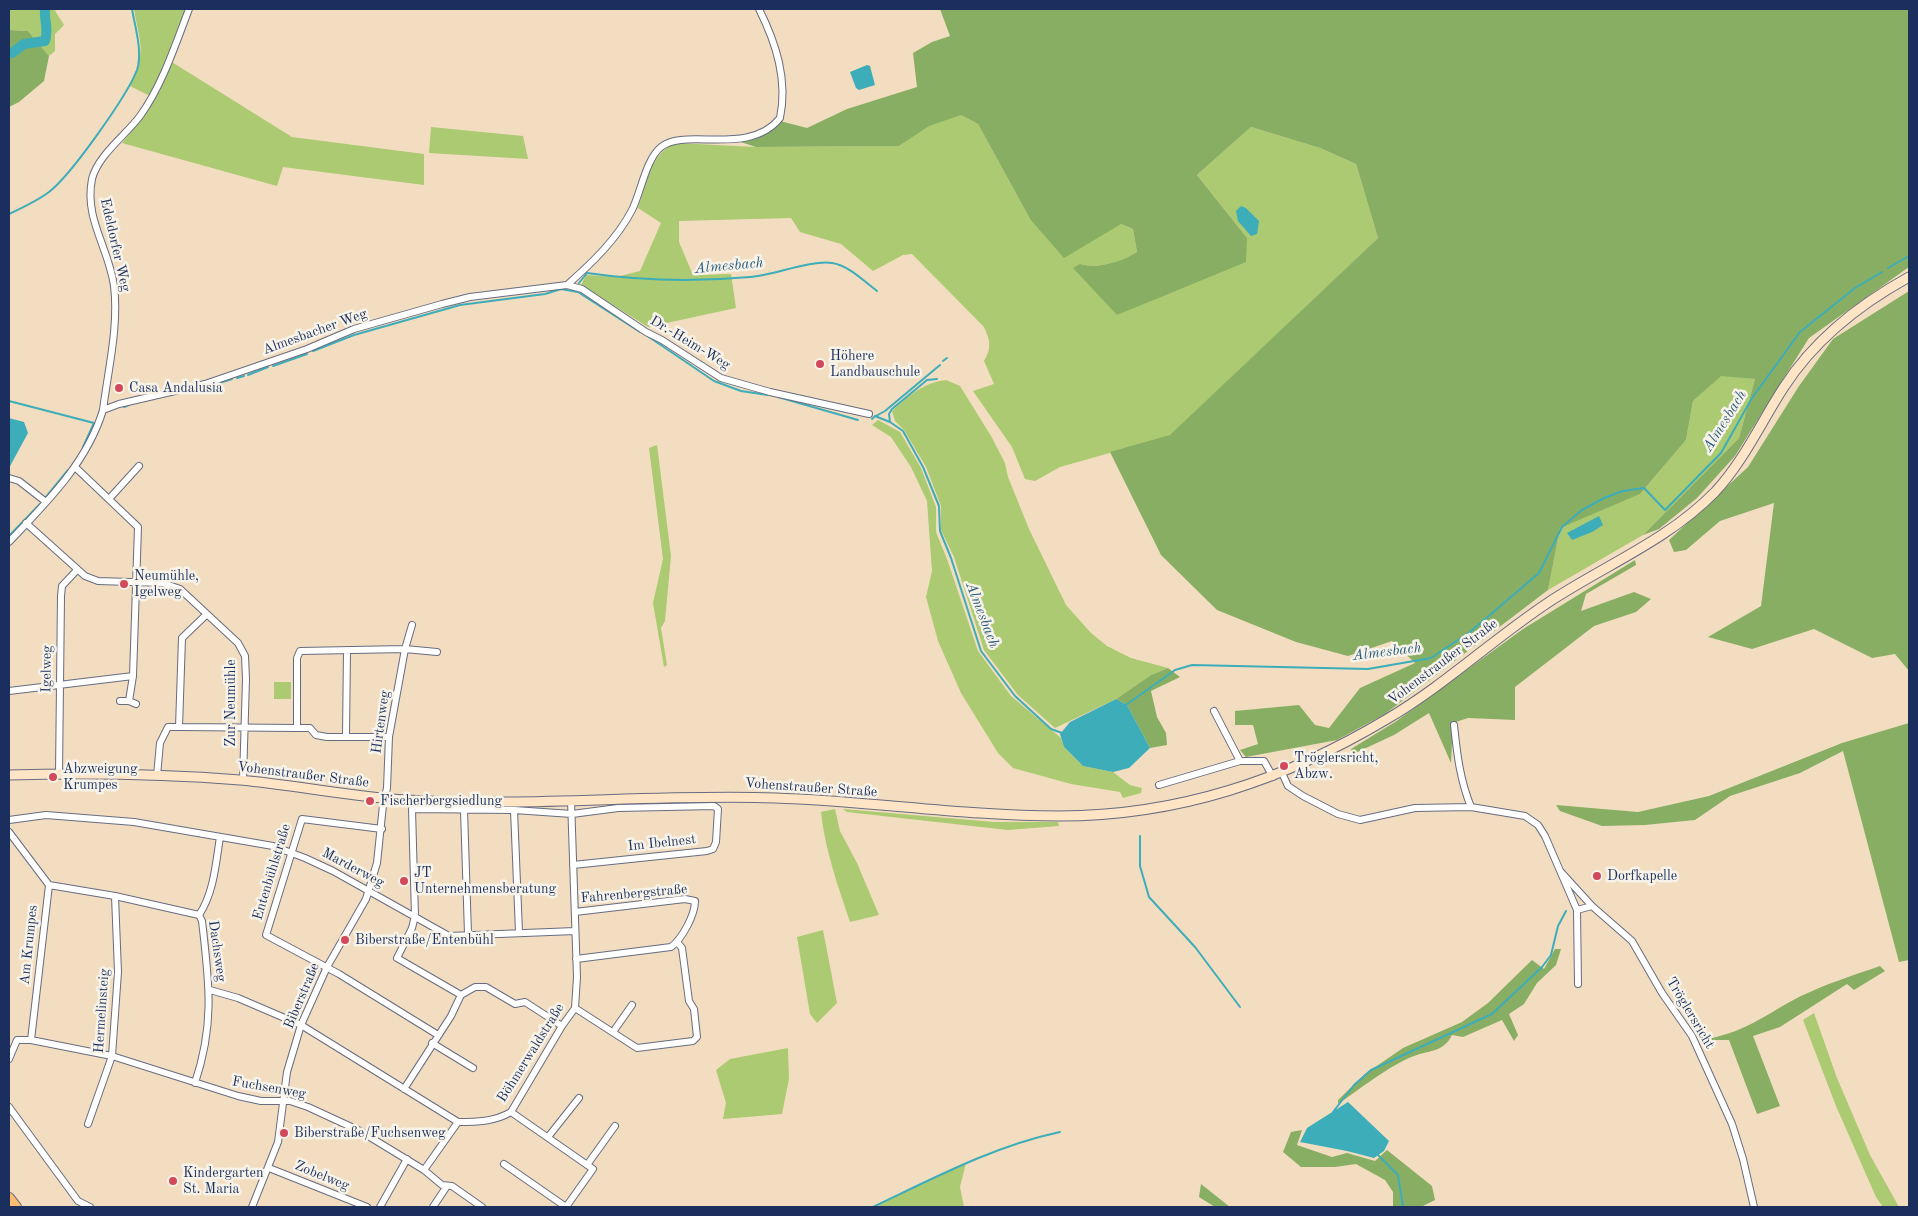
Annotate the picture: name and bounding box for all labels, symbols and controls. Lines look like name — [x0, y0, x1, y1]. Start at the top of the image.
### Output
street label: Edeldorfer Weg — [96, 197, 134, 293]
water label: Almesbach — [694, 254, 764, 278]
street label: Almesbacher Weg — [261, 305, 369, 359]
street label: Dr.-Heim-Weg — [647, 312, 733, 374]
place label: Höhere Landbauschule — [830, 348, 920, 381]
marker: Höhere Landbauschule — [814, 358, 826, 370]
place label: Casa Andalusia — [129, 380, 223, 396]
marker: Casa Andalusia — [113, 382, 125, 394]
water label: Almesbach — [1699, 387, 1751, 455]
place label: Neumühle, Igelweg — [134, 568, 199, 600]
marker: Neumühle, Igelweg — [118, 578, 130, 590]
water label: Almesbach — [961, 580, 1003, 650]
street label: Vohenstraußer Straße — [1385, 615, 1501, 709]
water label: Almesbach — [1352, 639, 1422, 665]
street label: Igelweg — [38, 645, 56, 693]
street label: Zur Neumühle — [223, 659, 239, 747]
street label: Hirtenweg — [368, 689, 394, 755]
place label: Tröglersricht, Abzw. — [1294, 750, 1378, 782]
street label: Vohenstraußer Straße — [236, 759, 370, 791]
marker: Tröglersricht, Abzw. — [1278, 760, 1290, 772]
place label: Abzweigung Krumpes — [63, 761, 138, 794]
marker: Abzweigung Krumpes — [47, 771, 59, 783]
street label: Vohenstraußer Straße — [744, 775, 878, 801]
place label: Fischerbergsiedlung — [380, 793, 502, 809]
marker: Fischerbergsiedlung — [364, 795, 376, 807]
street label: Entenbühlstraße — [249, 822, 295, 922]
street label: Im Ibelnest — [627, 831, 697, 855]
street label: Marderweg — [319, 845, 387, 891]
place label: JT Unternehmensberatung — [414, 865, 556, 898]
place label: Dorfkapelle — [1607, 868, 1677, 884]
marker: Dorfkapelle — [1591, 870, 1603, 882]
marker: JT Unternehmensberatung — [398, 875, 410, 887]
street label: Fahrenbergstraße — [580, 881, 688, 907]
street label: Am Krumpes — [16, 904, 42, 986]
street label: Dachsweg — [204, 919, 230, 983]
place label: Biberstraße/Entenbühl — [355, 932, 494, 948]
marker: Biberstraße/Entenbühl — [339, 934, 351, 946]
street label: Biberstraße — [281, 960, 323, 1032]
street label: Hermelinsteig — [91, 968, 113, 1054]
street label: Tröglersricht — [1662, 974, 1718, 1052]
street label: Böhmerwaldstraße — [494, 1000, 568, 1106]
street label: Fuchsenweg — [231, 1073, 307, 1103]
place label: Biberstraße/Fuchsenweg — [294, 1125, 445, 1141]
marker: Biberstraße/Fuchsenweg — [278, 1127, 290, 1139]
street label: Zobelweg — [292, 1157, 352, 1195]
place label: Kindergarten St. Maria — [183, 1165, 264, 1198]
marker: Kindergarten St. Maria — [167, 1175, 179, 1187]

